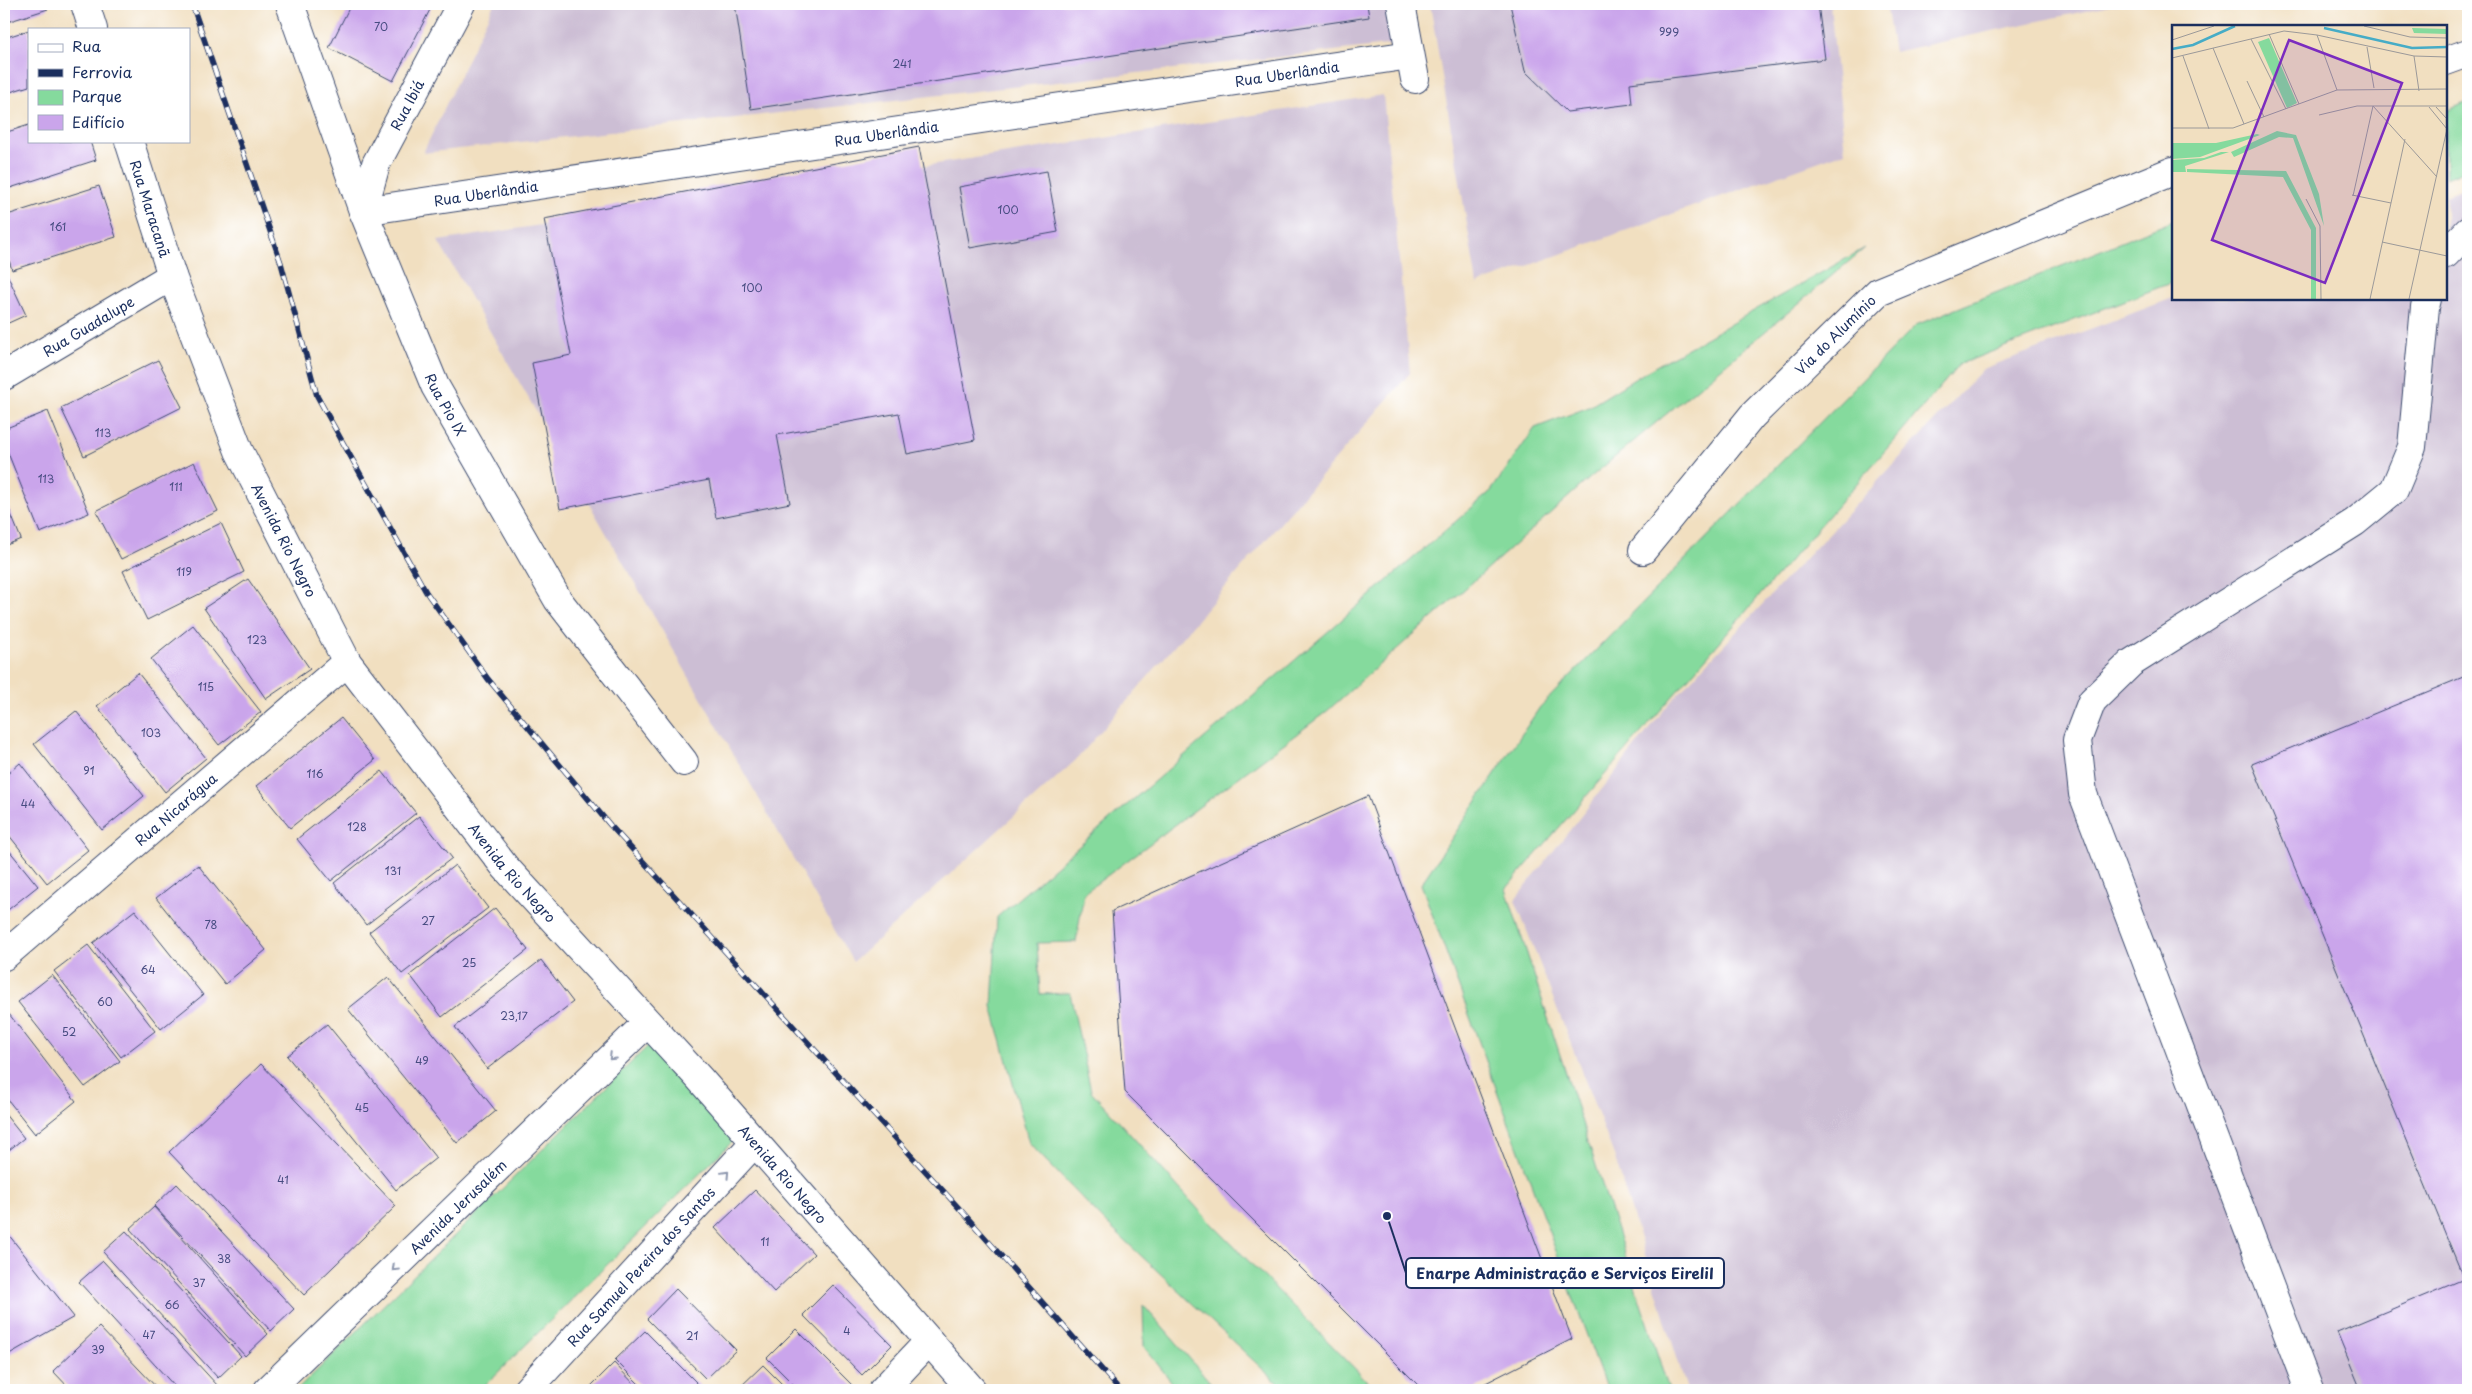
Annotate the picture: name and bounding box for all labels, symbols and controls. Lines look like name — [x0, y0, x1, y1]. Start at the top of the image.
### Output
house number: 70 — [374, 18, 388, 35]
house number: 999 — [1659, 23, 1679, 40]
inset map — [2172, 25, 2447, 300]
legend — [28, 28, 190, 142]
text: Rua — [72, 34, 101, 57]
house number: 241 — [892, 55, 912, 72]
street label: Rua Uberlândia — [1233, 55, 1341, 91]
text: Ferrovia — [72, 60, 133, 83]
street label: Rua Ibiá — [385, 76, 429, 134]
text: Parque — [72, 84, 122, 107]
text: Edifício — [72, 110, 125, 133]
street label: Rua Uberlândia — [833, 115, 940, 151]
street label: Rua Maracanã — [125, 157, 176, 260]
street label: Rua Uberlândia — [432, 175, 540, 211]
house number: 100 — [997, 201, 1019, 218]
house number: 161 — [50, 218, 66, 235]
house number: 100 — [741, 279, 763, 296]
street label: Rua Guadalupe — [39, 290, 138, 361]
street label: Via do Alumínio — [1790, 290, 1880, 379]
street label: Rua Pio IX — [420, 370, 472, 440]
house number: 113 — [95, 424, 111, 441]
house number: 113 — [38, 470, 54, 487]
house number: 111 — [169, 478, 183, 495]
street label: Avenida Rio Negro — [247, 479, 322, 601]
house number: 119 — [176, 563, 192, 580]
house number: 123 — [247, 631, 267, 648]
house number: 115 — [198, 678, 214, 695]
house number: 103 — [141, 724, 161, 741]
house number: 91 — [83, 762, 95, 779]
house number: 116 — [307, 765, 324, 782]
street label: Rua Nicarágua — [130, 767, 222, 850]
house number: 44 — [21, 795, 35, 812]
house number: 128 — [347, 818, 367, 835]
street label: Avenida Rio Negro — [464, 818, 561, 927]
house number: 131 — [385, 862, 401, 879]
house number: 27 — [421, 912, 435, 929]
house number: 78 — [205, 916, 218, 933]
house number: 25 — [462, 954, 476, 971]
house number: 64 — [141, 961, 155, 978]
house number: 60 — [97, 993, 113, 1010]
house number: 23,17 — [500, 1007, 529, 1024]
house number: 52 — [62, 1023, 76, 1040]
one-way arrow — [608, 1051, 617, 1060]
house number: 49 — [415, 1052, 429, 1069]
house number: 45 — [355, 1099, 369, 1116]
street label: Avenida Rio Negro — [734, 1120, 832, 1228]
street label: Avenida Jerusalém — [404, 1154, 511, 1259]
one-way arrow — [720, 1170, 729, 1179]
house number: 41 — [277, 1171, 289, 1188]
street label: Rua Samuel Pereira dos Santos — [562, 1182, 719, 1351]
house number: 11 — [760, 1233, 770, 1250]
house number: 38 — [217, 1250, 231, 1267]
callout: Enarpe Administração e Serviços EireliI — [1406, 1258, 1724, 1288]
text: Enarpe Administração e Serviços EireliI — [1416, 1261, 1714, 1284]
one-way arrow — [391, 1262, 400, 1271]
house number: 37 — [193, 1274, 206, 1291]
house number: 66 — [164, 1296, 180, 1313]
house number: 4 — [843, 1322, 851, 1339]
house number: 47 — [143, 1326, 156, 1343]
house number: 21 — [686, 1327, 698, 1344]
house number: 39 — [91, 1341, 105, 1358]

